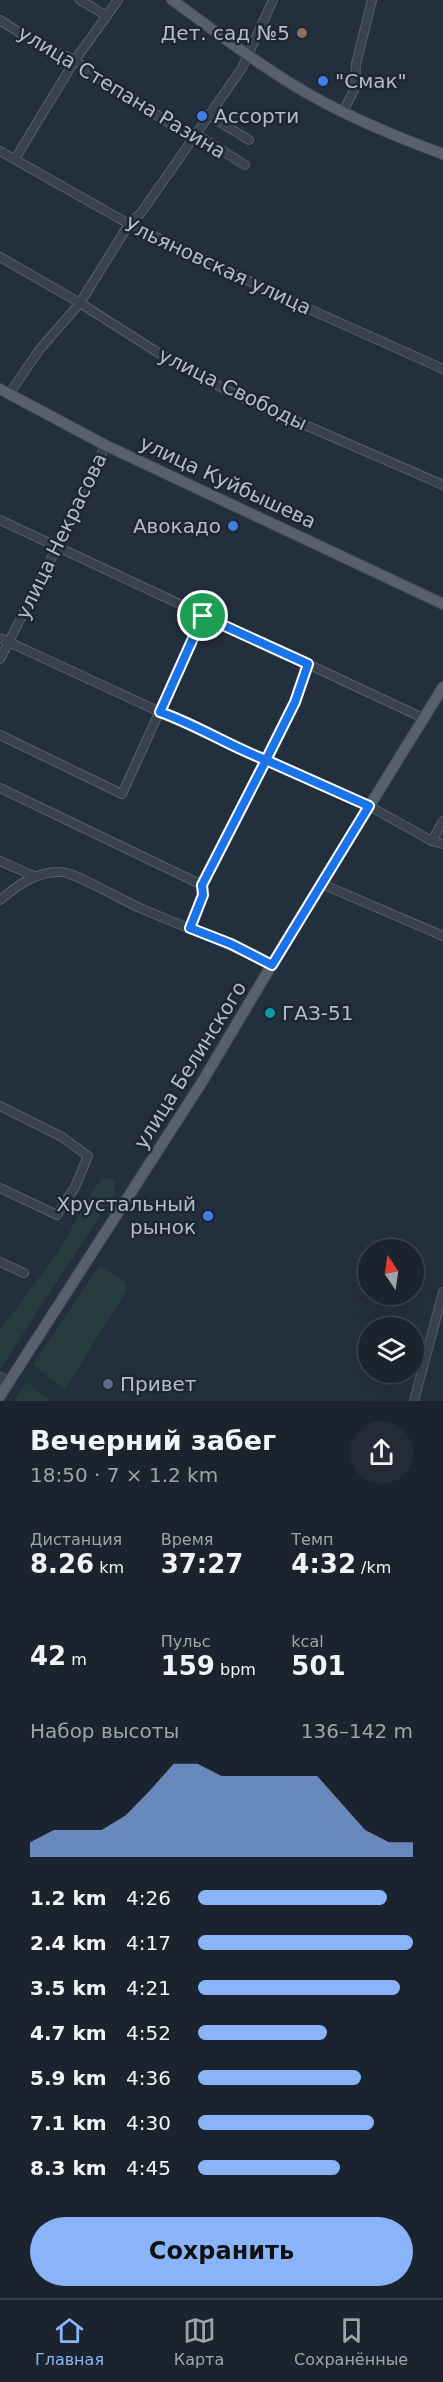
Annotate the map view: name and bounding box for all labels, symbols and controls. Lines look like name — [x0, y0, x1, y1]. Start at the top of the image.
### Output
street label: улица Степана Разина — [14, 20, 230, 164]
place label: Дет. сад №5 — [161, 21, 290, 45]
marker: Дет. сад №5 — [295, 26, 309, 40]
place label: "Смак" — [335, 69, 407, 93]
marker: "Смак" — [316, 74, 330, 88]
place label: Ассорти — [214, 104, 299, 128]
marker: Ассорти — [195, 109, 209, 123]
street label: Ульяновская улица — [121, 212, 315, 320]
street label: улица Свободы — [155, 343, 311, 435]
street label: улица Куйбышева — [136, 431, 320, 533]
street label: улица Некрасова — [10, 449, 112, 623]
place label: Авокадо — [133, 514, 221, 538]
marker: Авокадо — [226, 519, 240, 533]
pin — [177, 590, 228, 641]
icon: arrive — [186, 599, 219, 632]
street label: улица Белинского — [129, 977, 251, 1153]
place label: ГАЗ-51 — [282, 1001, 353, 1025]
marker: ГАЗ-51 — [263, 1006, 277, 1020]
place label: Хрустальный рынок — [56, 1192, 196, 1239]
marker: Хрустальный рынок — [201, 1209, 215, 1223]
north arrow — [358, 1239, 424, 1305]
map controls — [358, 1239, 424, 1383]
button: layers — [358, 1317, 424, 1383]
place label: Привет — [120, 1372, 197, 1396]
marker: Привет — [101, 1377, 115, 1391]
button: share — [350, 1421, 413, 1484]
text: Вечерний забег — [30, 1425, 276, 1456]
text: 18:50 · 7 × 1.2 km — [30, 1463, 218, 1487]
text: Дистанция — [30, 1530, 122, 1549]
text: Время — [161, 1530, 213, 1549]
text: Темп — [291, 1530, 333, 1549]
text: 8.26 — [30, 1549, 94, 1579]
text: 37:27 — [161, 1549, 243, 1579]
text: 4:32 — [291, 1549, 356, 1579]
text: km — [94, 1558, 124, 1577]
text: /km — [356, 1558, 391, 1577]
text: Пульс — [161, 1632, 211, 1651]
text: kcal — [291, 1632, 324, 1651]
text: 42 — [30, 1641, 66, 1671]
text: m — [66, 1650, 87, 1669]
text: 159 — [161, 1651, 215, 1681]
text: 501 — [291, 1651, 346, 1681]
text: bpm — [215, 1660, 256, 1679]
text: Набор высоты — [30, 1719, 179, 1743]
text: 136–142 m — [301, 1719, 413, 1743]
text: 1.2 km — [30, 1886, 107, 1910]
text: 4:26 — [126, 1886, 171, 1910]
text: 2.4 km — [30, 1931, 107, 1955]
text: 4:17 — [126, 1931, 171, 1955]
text: 3.5 km — [30, 1976, 107, 2000]
text: 4:21 — [126, 1976, 171, 2000]
text: 4.7 km — [30, 2021, 107, 2045]
text: 4:52 — [126, 2021, 171, 2045]
text: 5.9 km — [30, 2066, 107, 2090]
text: 4:36 — [126, 2066, 171, 2090]
text: 7.1 km — [30, 2111, 107, 2135]
text: 4:30 — [126, 2111, 171, 2135]
text: 8.3 km — [30, 2156, 107, 2180]
text: 4:45 — [126, 2156, 171, 2180]
button: Сохранить — [30, 2217, 413, 2286]
tab: Главная — [35, 2314, 104, 2369]
tab: Карта — [174, 2314, 224, 2369]
tab: Сохранённые — [294, 2314, 408, 2369]

